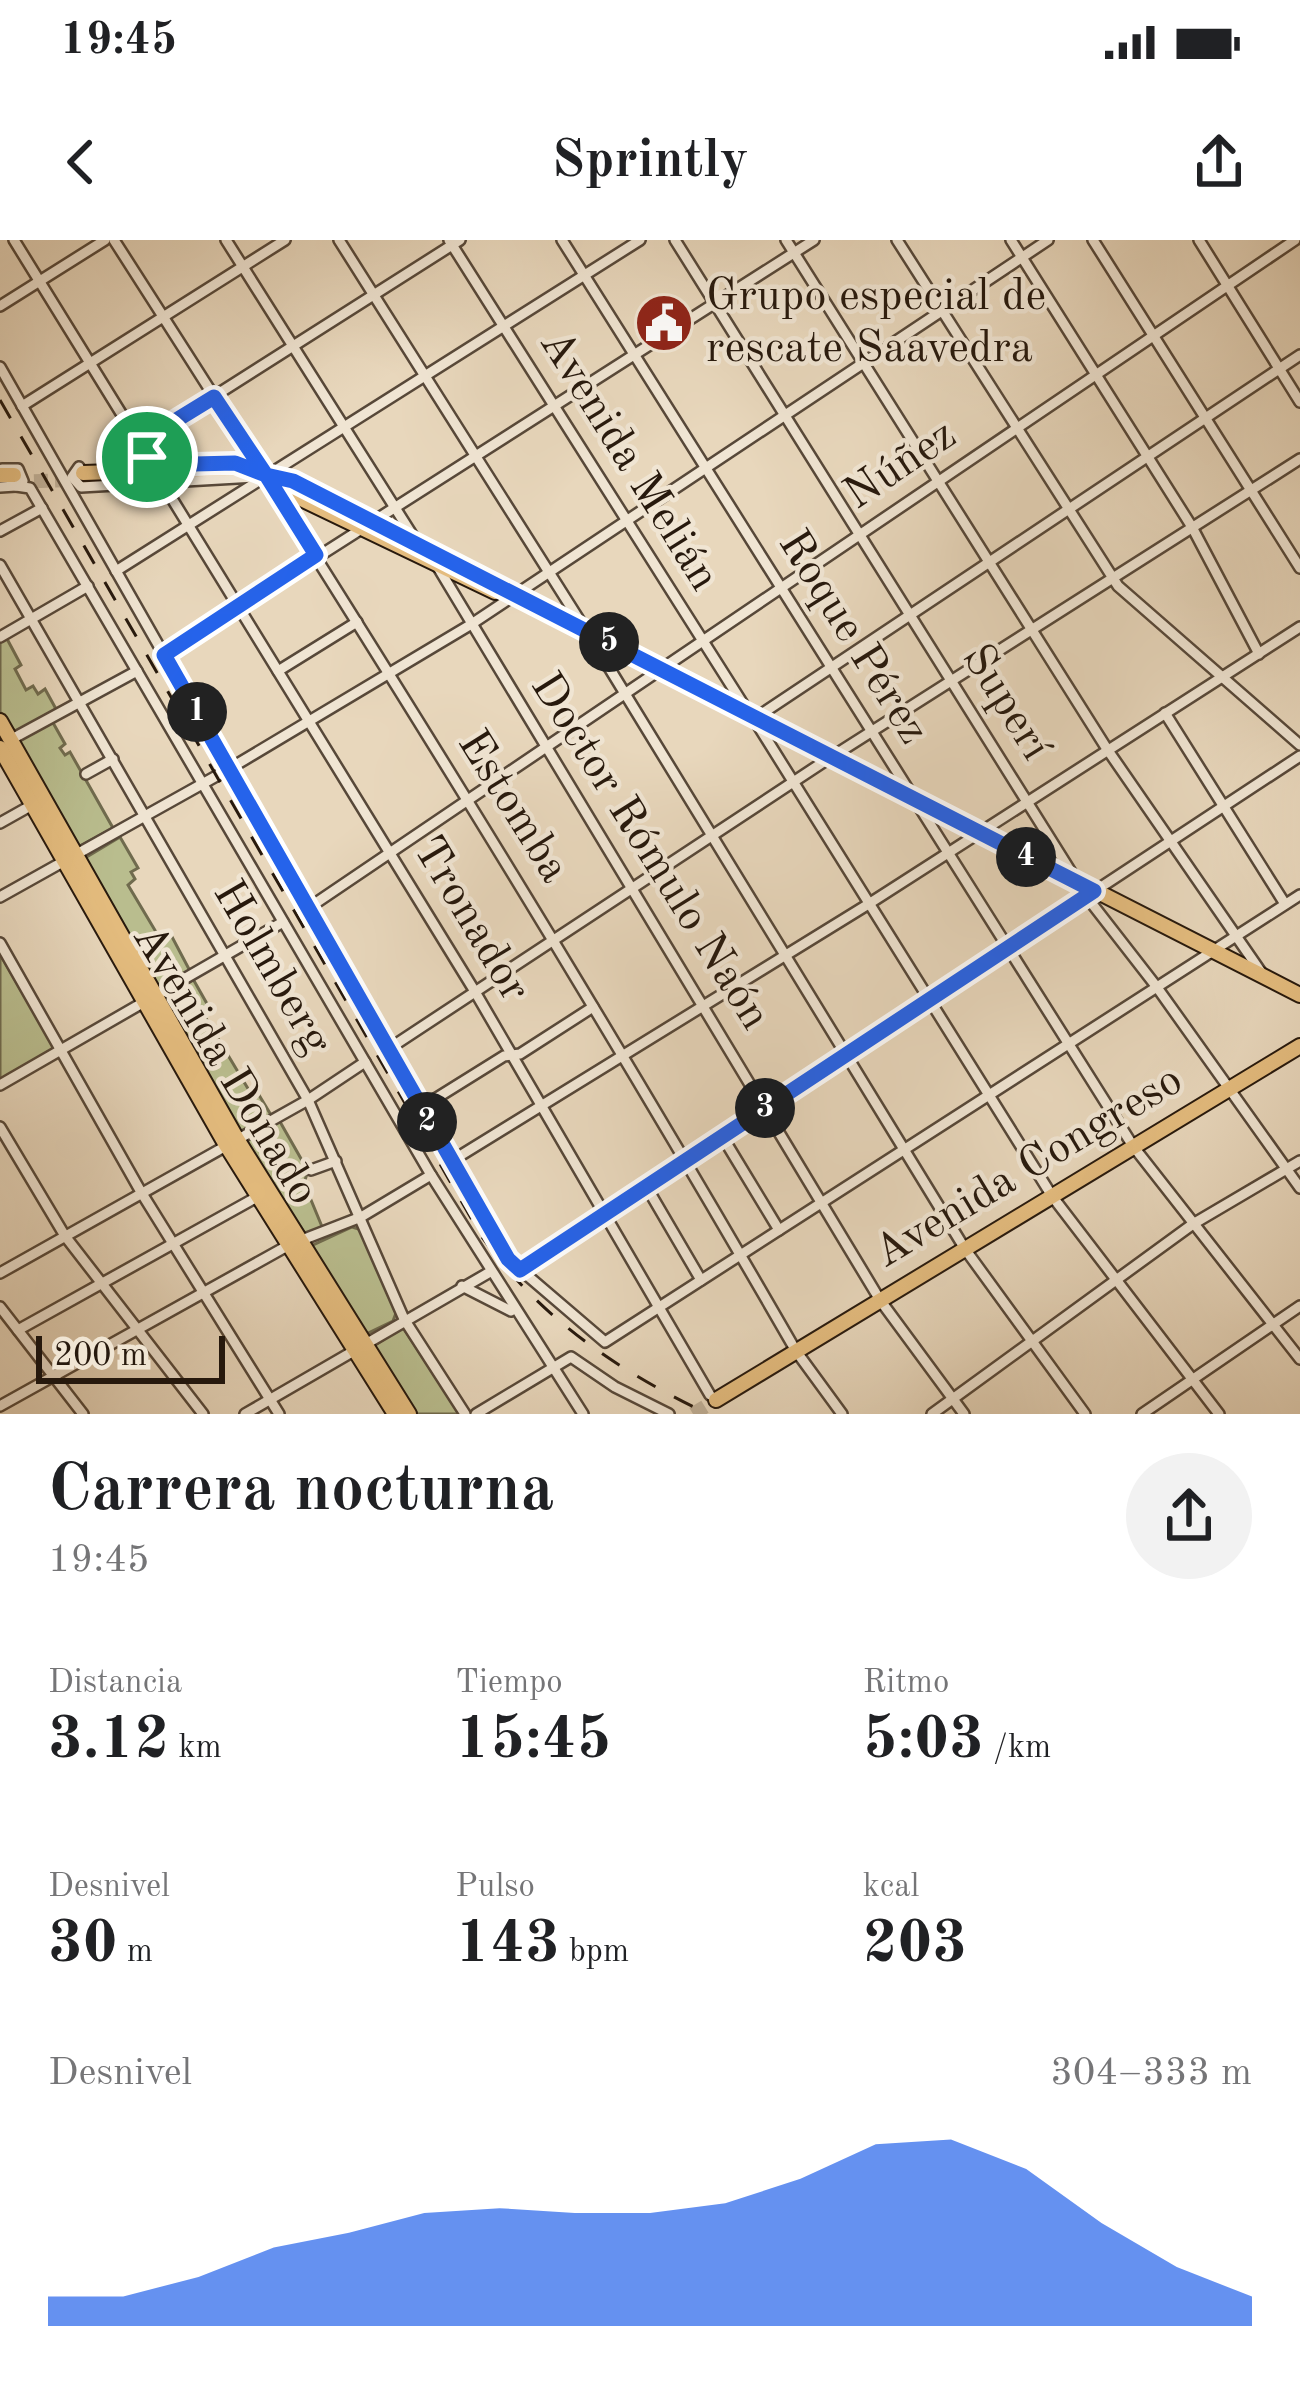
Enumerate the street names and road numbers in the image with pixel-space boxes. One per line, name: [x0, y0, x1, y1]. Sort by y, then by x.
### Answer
street label: Avenida Melián: [530, 323, 726, 599]
street label: Núñez: [837, 413, 965, 519]
street label: Roque Pérez: [769, 523, 935, 753]
street label: Superí: [952, 637, 1058, 769]
street label: Doctor Rómulo Naón: [521, 666, 777, 1038]
street label: Estomba: [448, 723, 576, 891]
street label: Tronador: [403, 830, 537, 1010]
street label: Holmberg: [203, 874, 339, 1062]
street label: Avenida Donado: [123, 917, 325, 1213]
street label: Avenida Congreso: [867, 1058, 1191, 1278]

